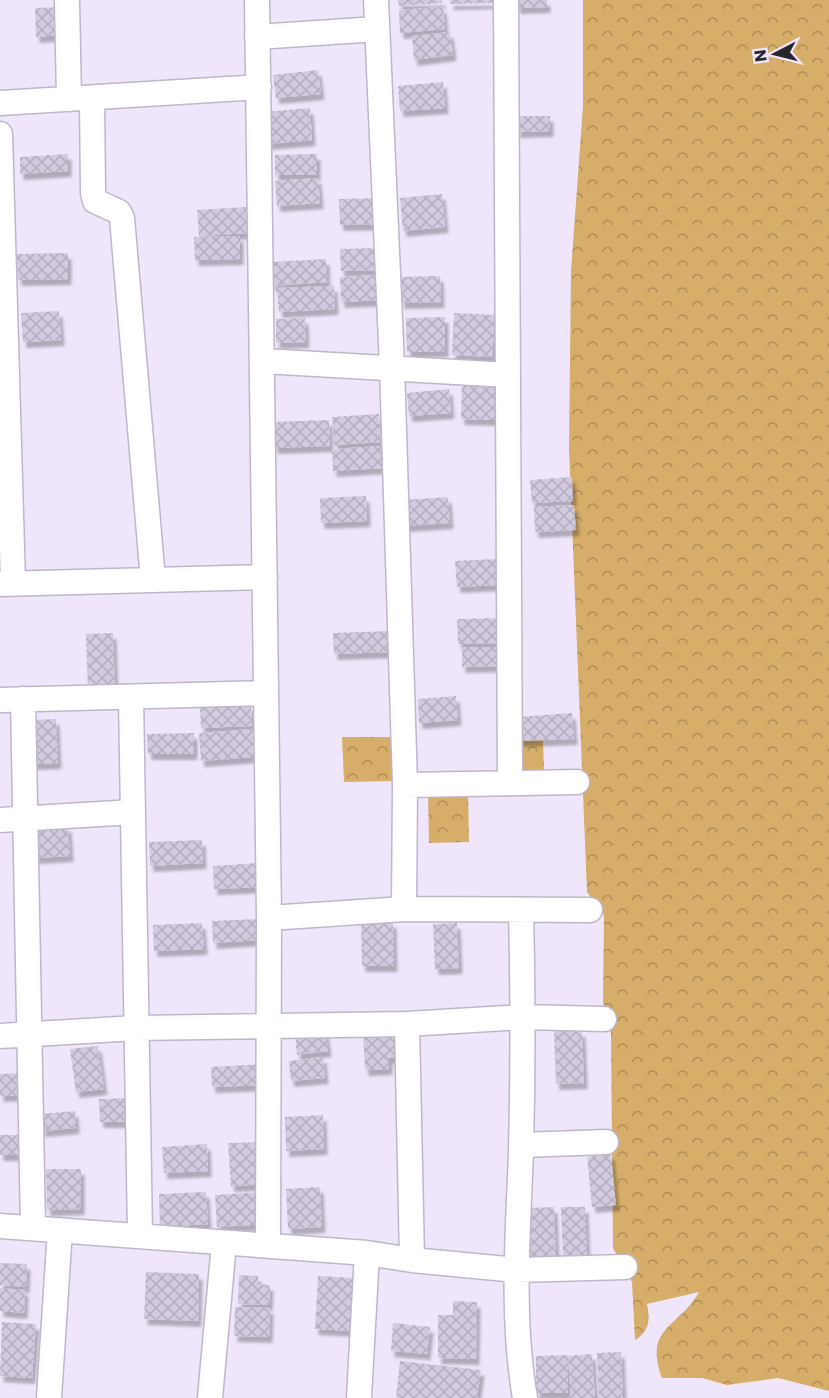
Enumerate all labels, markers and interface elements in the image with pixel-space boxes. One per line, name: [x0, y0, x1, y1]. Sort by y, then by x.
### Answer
north arrow: [745, 24, 805, 84]
text: N: [748, 48, 773, 63]

